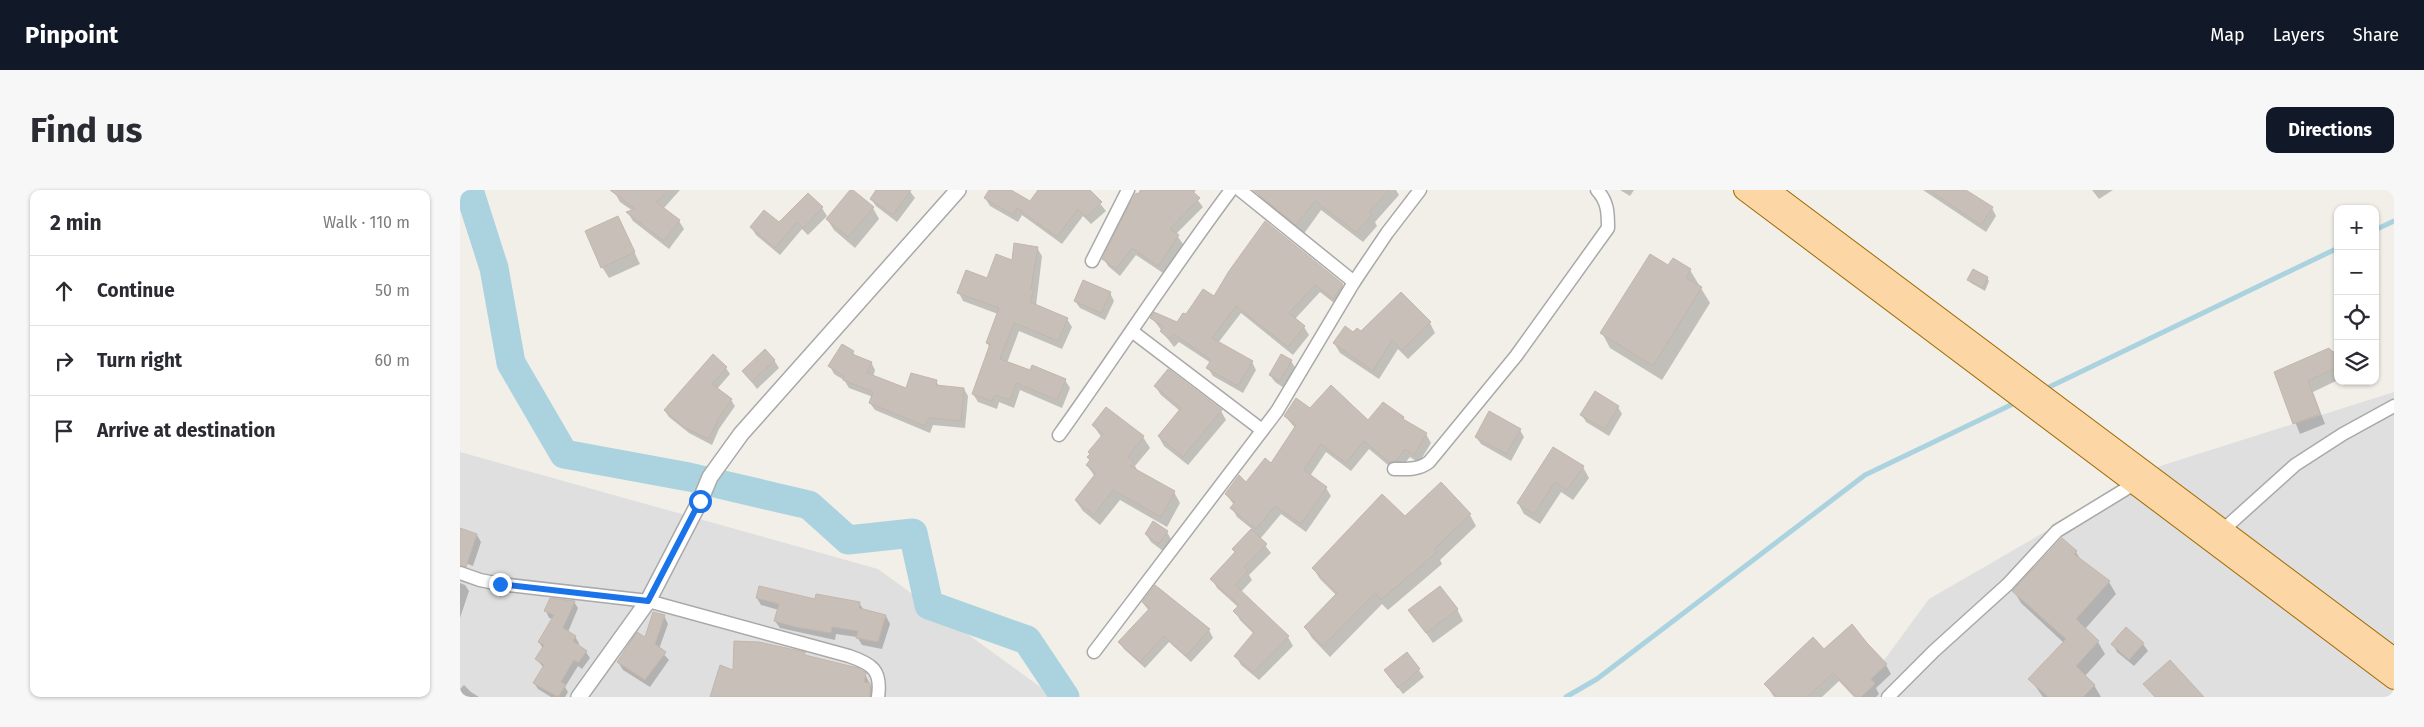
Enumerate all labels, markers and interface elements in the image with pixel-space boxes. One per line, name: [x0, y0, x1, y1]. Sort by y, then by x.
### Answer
text: Pinpoint: [25, 21, 118, 49]
text: Map: [2210, 24, 2245, 46]
text: Layers: [2273, 24, 2325, 46]
text: Share: [2353, 24, 2399, 46]
button: Directions: [2266, 107, 2394, 153]
text: Find us: [30, 109, 142, 151]
map controls: [2334, 205, 2379, 385]
button: +: [2334, 205, 2379, 250]
text: 2 min: [50, 210, 102, 236]
text: Walk · 110 m: [323, 213, 410, 232]
button: −: [2334, 250, 2379, 295]
icon: ahead: [50, 277, 78, 305]
text: Continue: [97, 279, 175, 302]
text: 50 m: [375, 281, 410, 300]
button: locate: [2334, 295, 2379, 340]
button: layers: [2334, 340, 2379, 385]
icon: right: [50, 347, 78, 375]
text: Turn right: [97, 349, 182, 372]
text: 60 m: [375, 351, 410, 370]
icon: arrive: [50, 417, 78, 445]
text: Arrive at destination: [97, 419, 276, 442]
route start: [689, 490, 712, 513]
route end: [489, 573, 512, 596]

